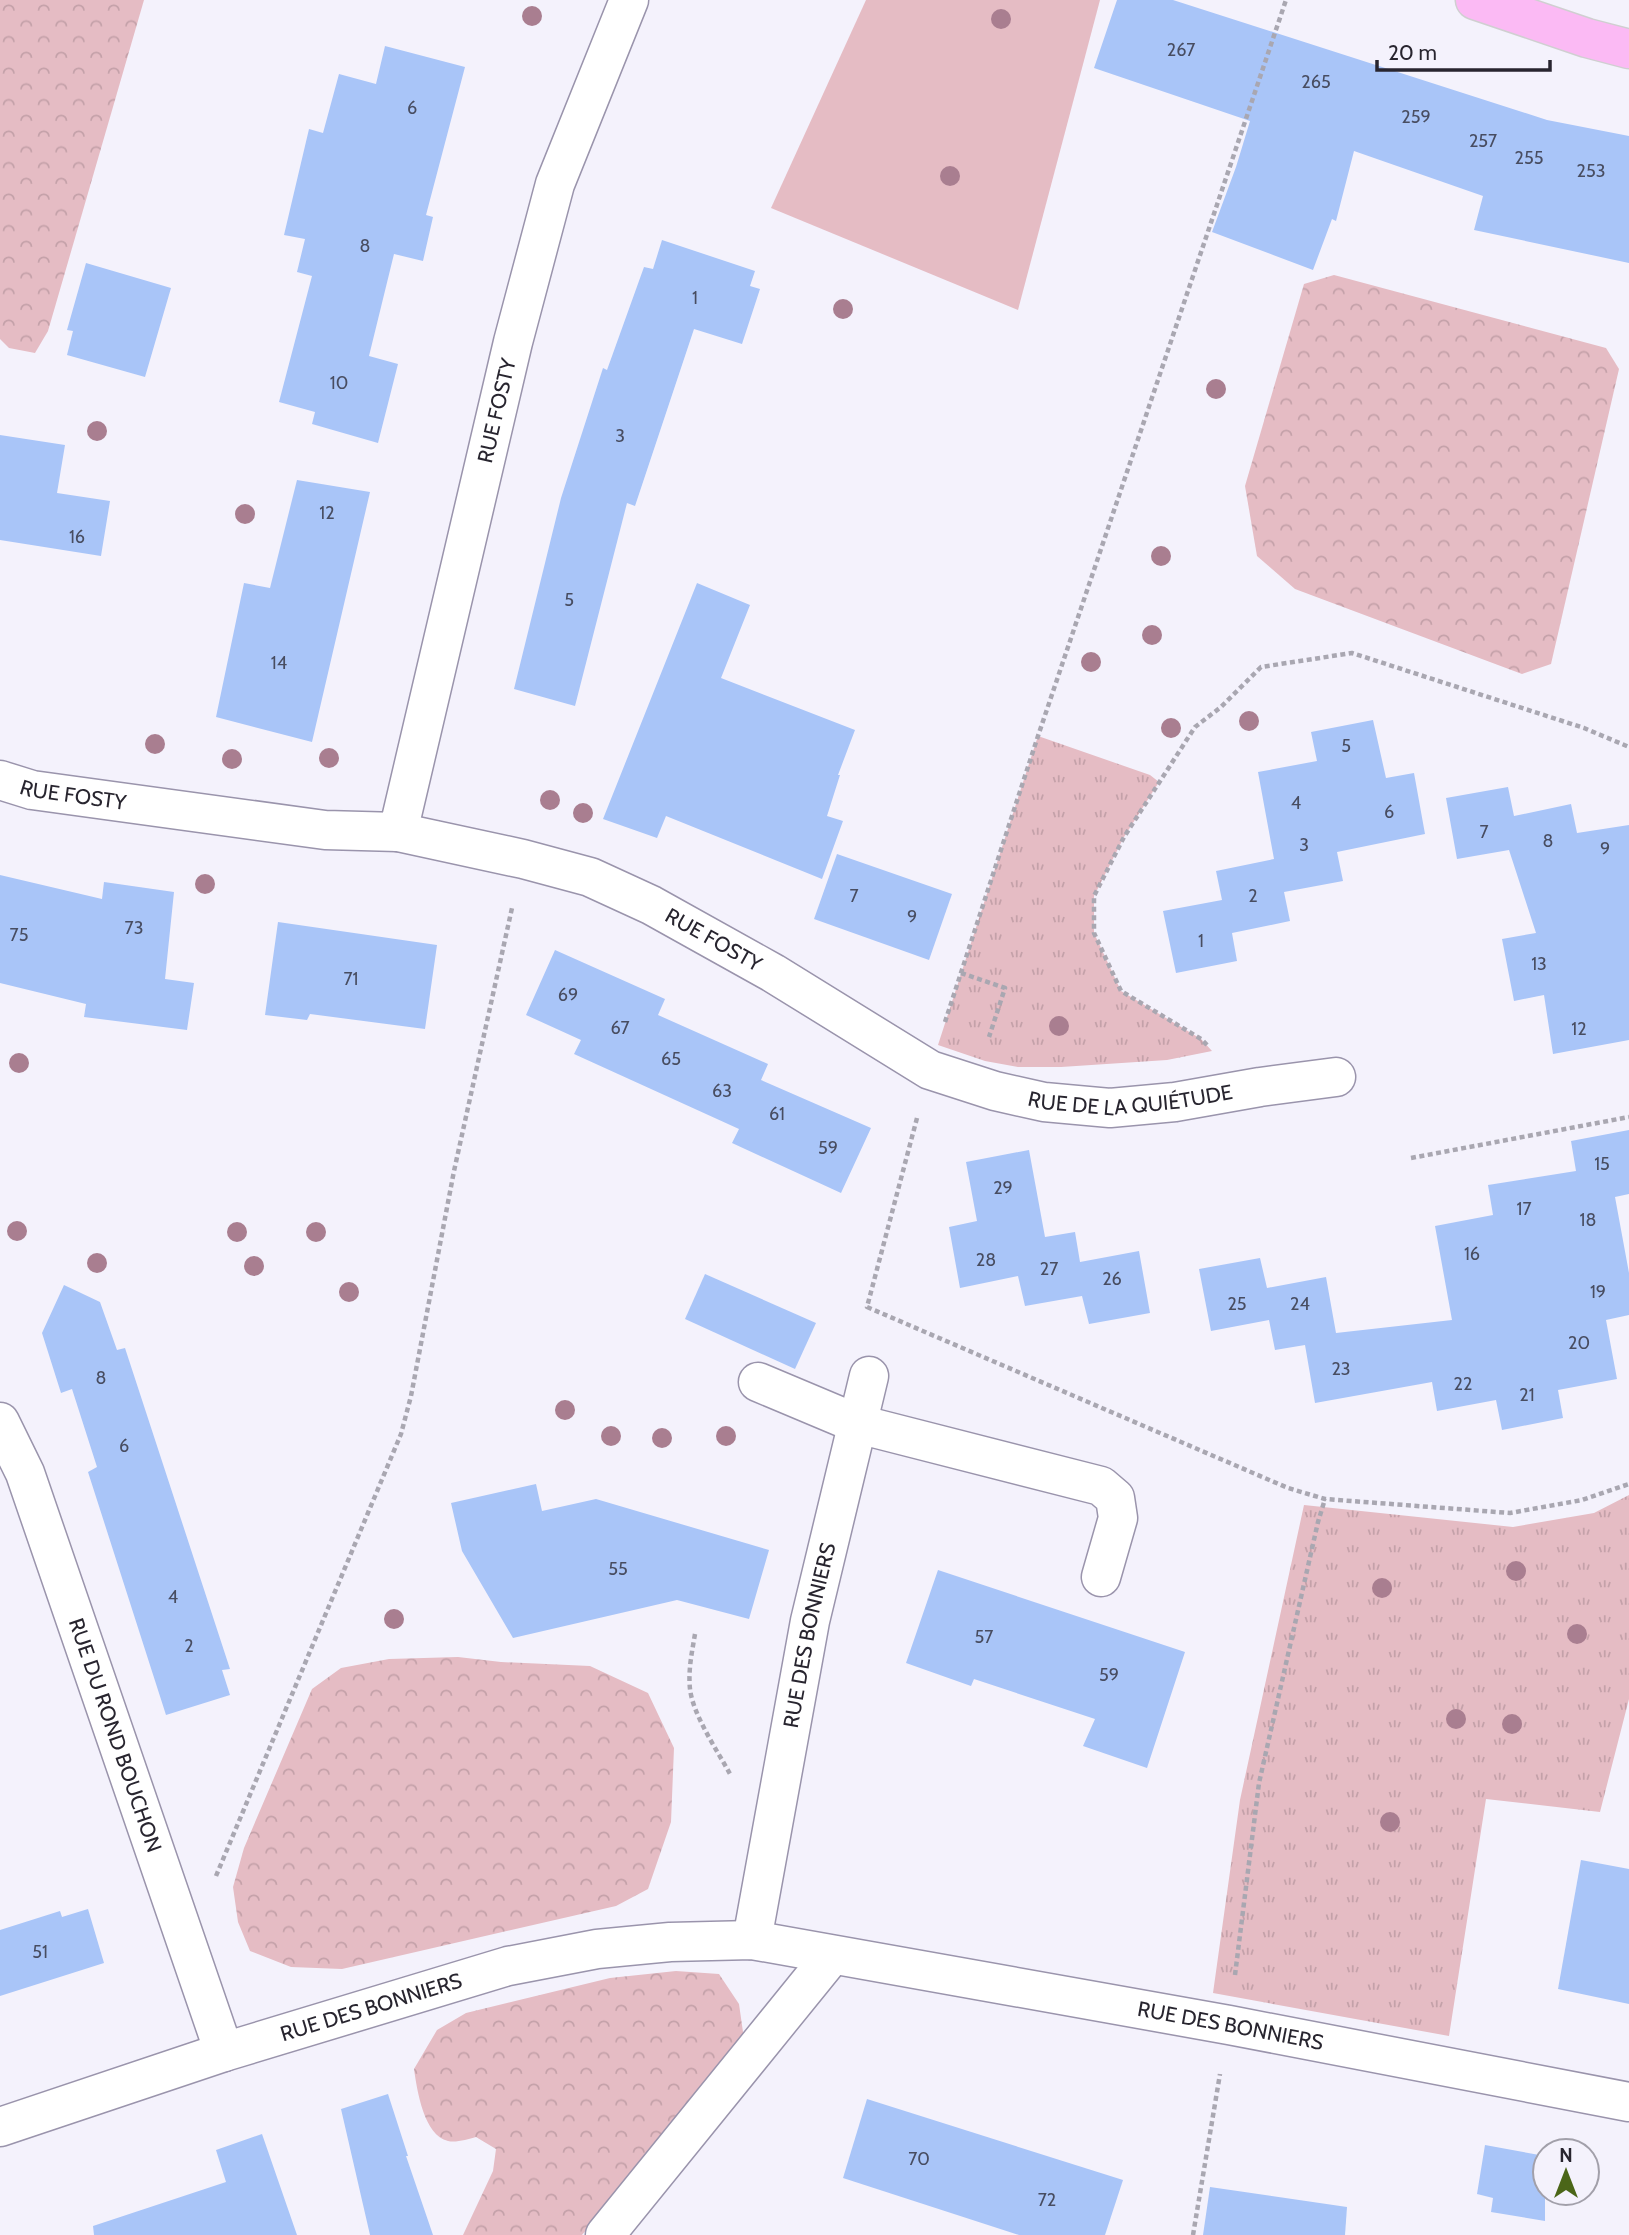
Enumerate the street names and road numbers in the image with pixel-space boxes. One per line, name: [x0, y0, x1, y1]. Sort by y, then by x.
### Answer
street label: RUE FOSTY: [472, 355, 521, 465]
street label: RUE FOSTY: [17, 774, 129, 815]
street label: RUE FOSTY: [661, 903, 767, 977]
street label: RUE DE LA QUIÉTUDE: [1026, 1079, 1234, 1120]
street label: RUE DES BONNIERS: [778, 1540, 840, 1730]
street label: RUE DU ROND BOUCHON: [64, 1615, 167, 1855]
street label: RUE DES BONNIERS: [277, 1968, 465, 2046]
street label: RUE DES BONNIERS: [1136, 1996, 1326, 2055]

